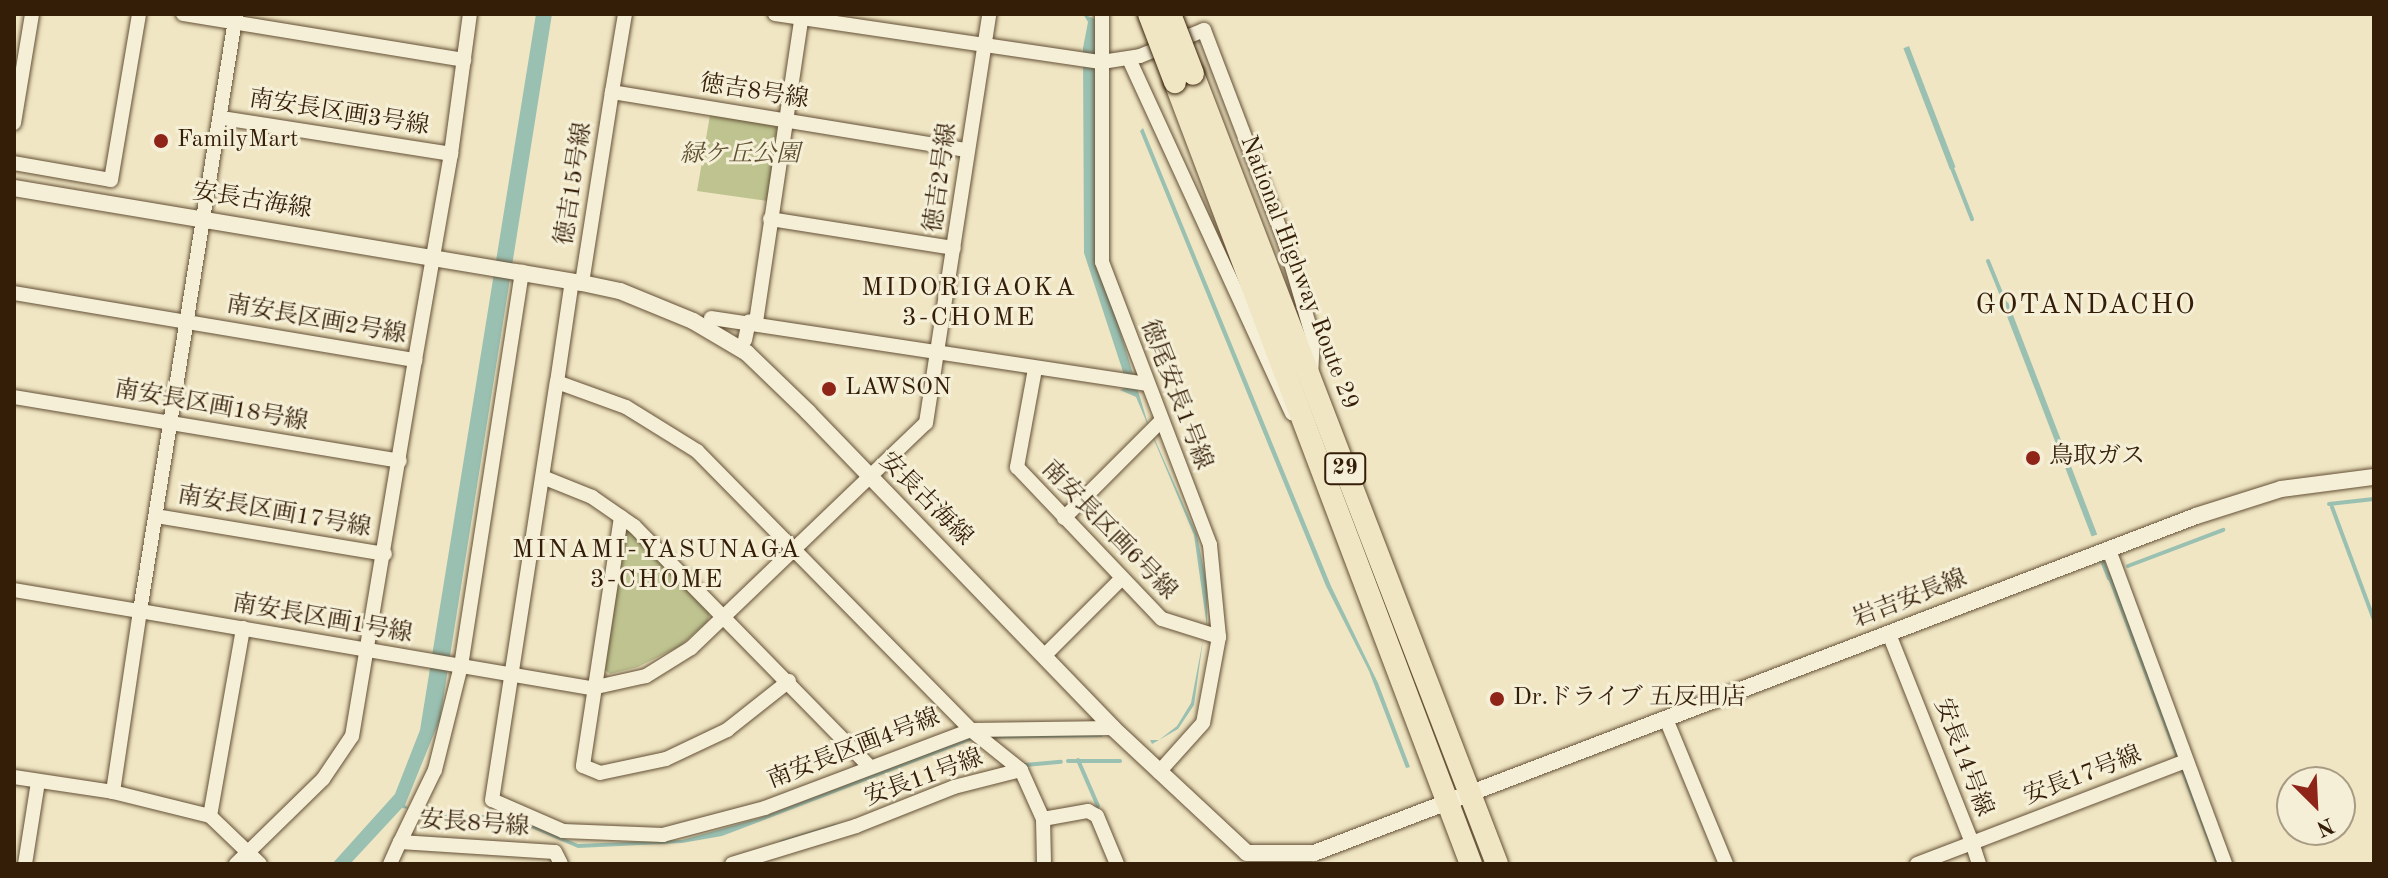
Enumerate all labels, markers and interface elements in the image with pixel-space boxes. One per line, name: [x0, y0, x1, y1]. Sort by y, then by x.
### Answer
street label: 徳吉8号線: [697, 70, 811, 116]
street label: 南安長区画3号線: [247, 86, 431, 142]
street label: 徳吉15号線: [551, 121, 599, 247]
street label: 徳吉2号線: [920, 122, 964, 234]
place label: FamilyMart: [177, 127, 298, 155]
marker: FamilyMart: [152, 132, 170, 150]
street label: National Highway Route 29: [1232, 132, 1364, 414]
park label: 緑ケ丘公園: [680, 142, 800, 170]
street label: 安長古海線: [190, 178, 314, 226]
district label: MIDORIGAOKA 3-CHOME: [861, 273, 1077, 334]
district label: GOTANDACHO: [1976, 289, 2196, 323]
street label: 南安長区画2号線: [224, 291, 408, 351]
street label: 徳尾安長1号線: [1133, 316, 1217, 474]
place label: LAWSON: [845, 375, 951, 403]
street label: 南安長区画18号線: [112, 376, 310, 438]
marker: LAWSON: [820, 380, 838, 398]
place label: 鳥取ガス: [2049, 444, 2145, 472]
street label: 安長古海線: [872, 447, 978, 553]
marker: 鳥取ガス: [2024, 449, 2042, 467]
road number: 29: [1323, 451, 1367, 487]
street label: 南安長区画6号線: [1034, 456, 1182, 606]
street label: 南安長区画17号線: [175, 482, 373, 544]
district label: MINAMI-YASUNAGA 3-CHOME: [512, 535, 802, 596]
street label: 岩吉安長線: [1849, 565, 1971, 635]
street label: 南安長区画1号線: [230, 590, 414, 650]
place label: Dr.ドライブ 五反田店: [1513, 685, 1747, 713]
marker: Dr.ドライブ 五反田店: [1488, 690, 1506, 708]
street label: 安長14号線: [1926, 695, 1998, 821]
street label: 南安長区画4号線: [764, 704, 944, 796]
street label: 安長17号線: [2020, 741, 2146, 813]
street label: 安長11号線: [861, 744, 987, 814]
north arrow: [2276, 766, 2356, 846]
street label: 安長8号線: [418, 807, 530, 843]
text: N: [2313, 813, 2337, 840]

